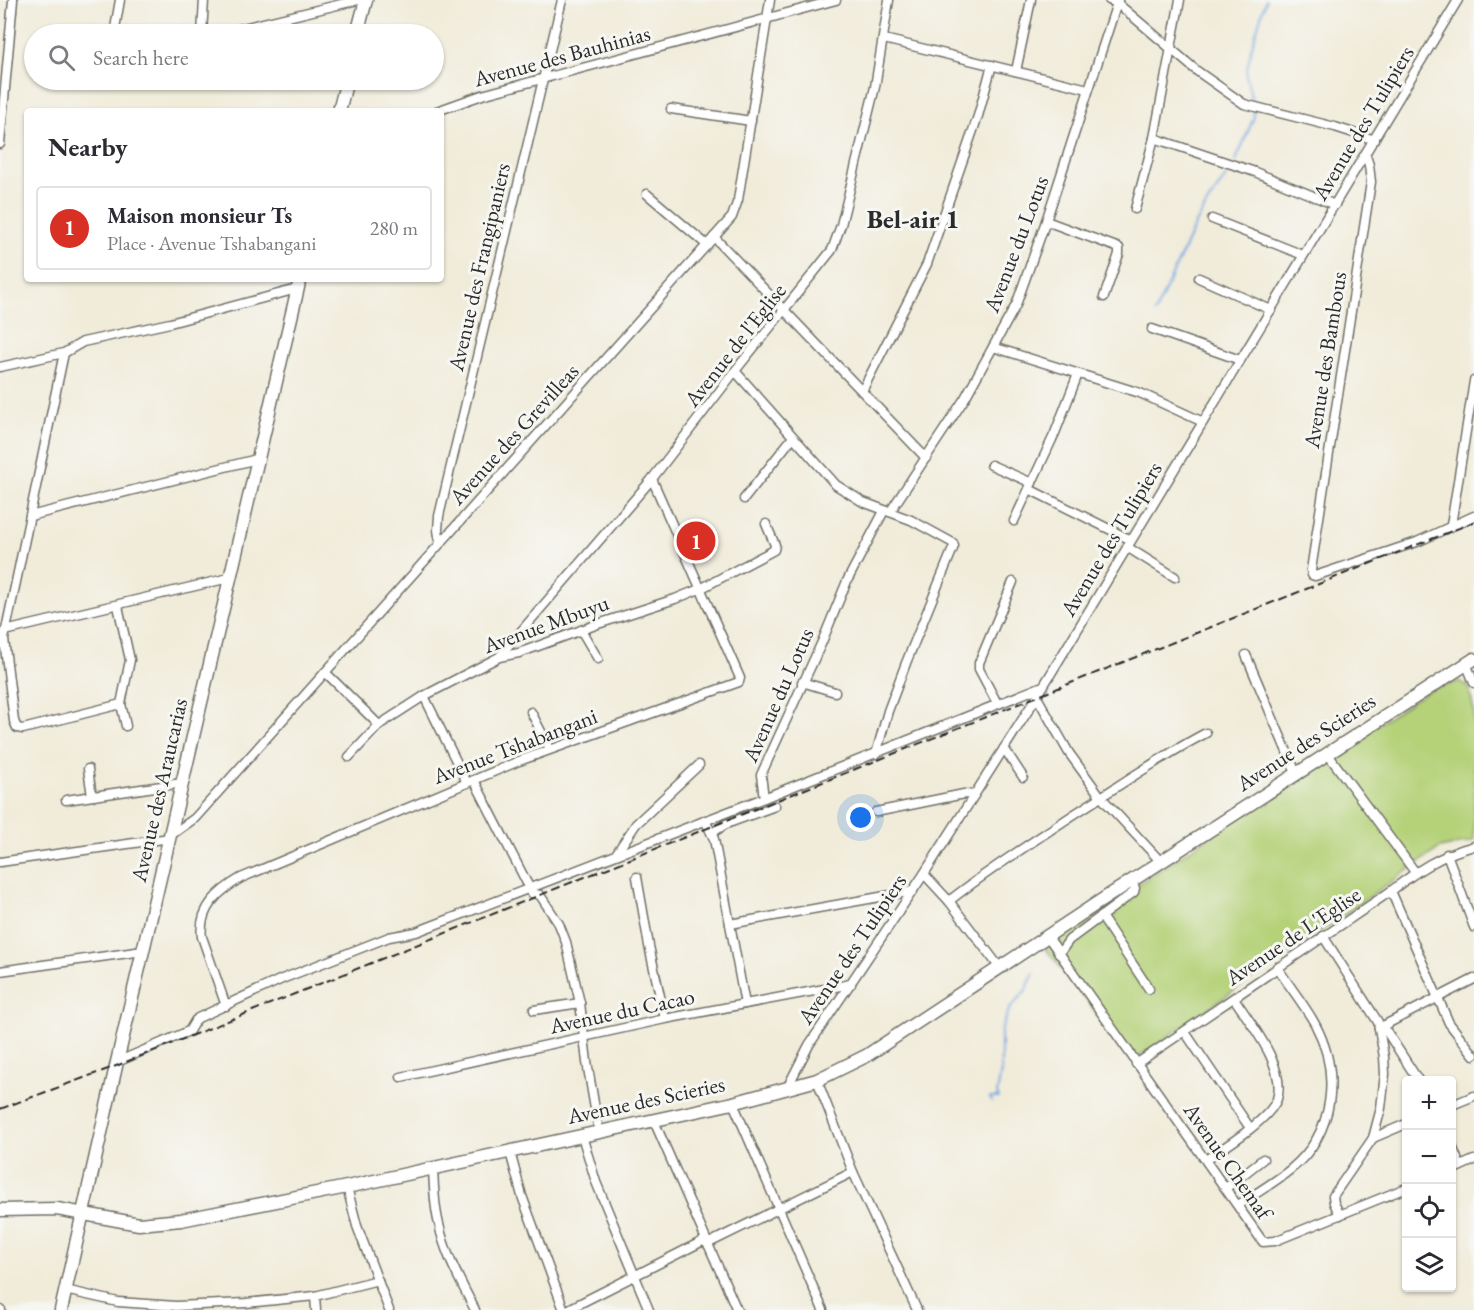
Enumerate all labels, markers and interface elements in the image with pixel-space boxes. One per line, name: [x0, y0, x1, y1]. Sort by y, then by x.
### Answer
street label: Avenue des Bauhinias: [470, 18, 653, 94]
search box: [24, 24, 444, 90]
street label: Avenue des Tulipiers: [1305, 40, 1421, 207]
icon: search: [45, 41, 78, 74]
text: Search here: [93, 43, 188, 72]
text: Nearby: [48, 130, 128, 164]
street label: Avenue des Frangipaniers: [441, 160, 517, 375]
street label: Avenue du Lotus: [976, 172, 1055, 317]
text: Maison monsieur Ts: [107, 201, 292, 230]
district label: Bel-air 1: [867, 202, 959, 236]
text: 1: [64, 215, 75, 241]
text: 280 m: [370, 215, 418, 241]
text: Place · Avenue Tshabangani: [107, 230, 316, 256]
street label: Avenue des Bambous: [1297, 270, 1353, 451]
street label: Avenue de l'Eglise: [677, 277, 793, 414]
street label: Avenue des Grevilleas: [442, 357, 585, 512]
street label: Avenue des Tulipiers: [1053, 456, 1169, 623]
pin: 1: [676, 518, 716, 564]
street label: Avenue Mbuyu: [478, 588, 613, 660]
street label: Avenue du Lotus: [735, 623, 821, 768]
street label: Avenue des Scieries: [1230, 686, 1381, 798]
street label: Avenue des Araucarias: [124, 695, 194, 886]
street label: Avenue Tshabangani: [428, 701, 601, 791]
your location: [846, 803, 875, 832]
street label: Avenue des Tulipiers: [790, 868, 913, 1031]
street label: Avenue de L'Eglise: [1219, 880, 1367, 993]
street label: Avenue du Cacao: [546, 981, 697, 1041]
street label: Avenue des Scieries: [564, 1069, 727, 1131]
map controls: [1402, 1076, 1456, 1292]
button: +: [1402, 1076, 1456, 1130]
street label: Avenue Chemaf: [1177, 1096, 1281, 1227]
button: −: [1402, 1130, 1456, 1184]
button: locate: [1402, 1184, 1456, 1238]
button: layers: [1402, 1238, 1456, 1292]

